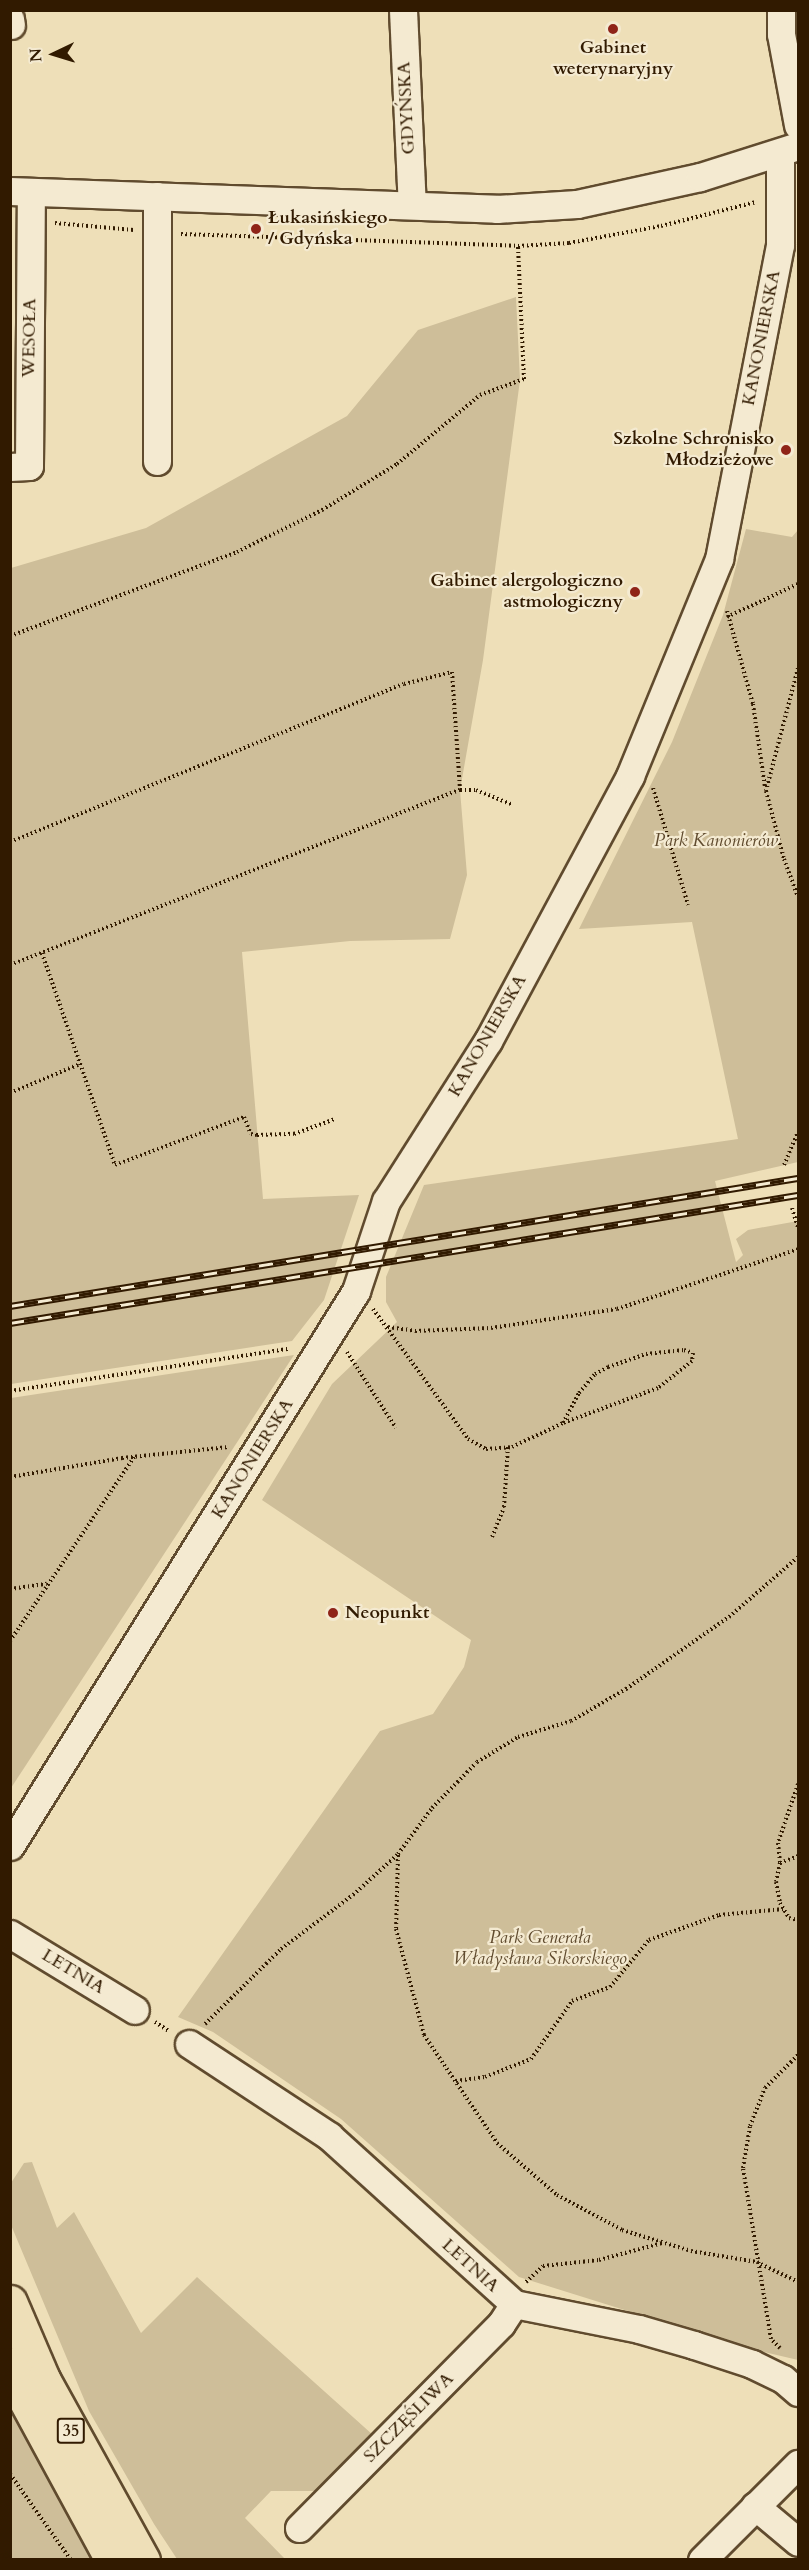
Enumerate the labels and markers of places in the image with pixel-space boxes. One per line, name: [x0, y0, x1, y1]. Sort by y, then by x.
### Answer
marker: Gabinet weterynaryjny: [606, 22, 620, 36]
place label: Gabinet weterynaryjny: [553, 38, 673, 80]
place label: Łukasińskiego / Gdyńska: [268, 208, 387, 250]
marker: Łukasińskiego / Gdyńska: [249, 222, 263, 236]
place label: Szkolne Schronisko Młodzieżowe: [613, 429, 774, 472]
marker: Szkolne Schronisko Młodzieżowe: [779, 443, 793, 457]
place label: Gabinet alergologiczno astmologiczny: [430, 571, 623, 614]
marker: Gabinet alergologiczno astmologiczny: [628, 585, 642, 599]
place label: Neopunkt: [345, 1602, 429, 1624]
marker: Neopunkt: [326, 1606, 340, 1620]

